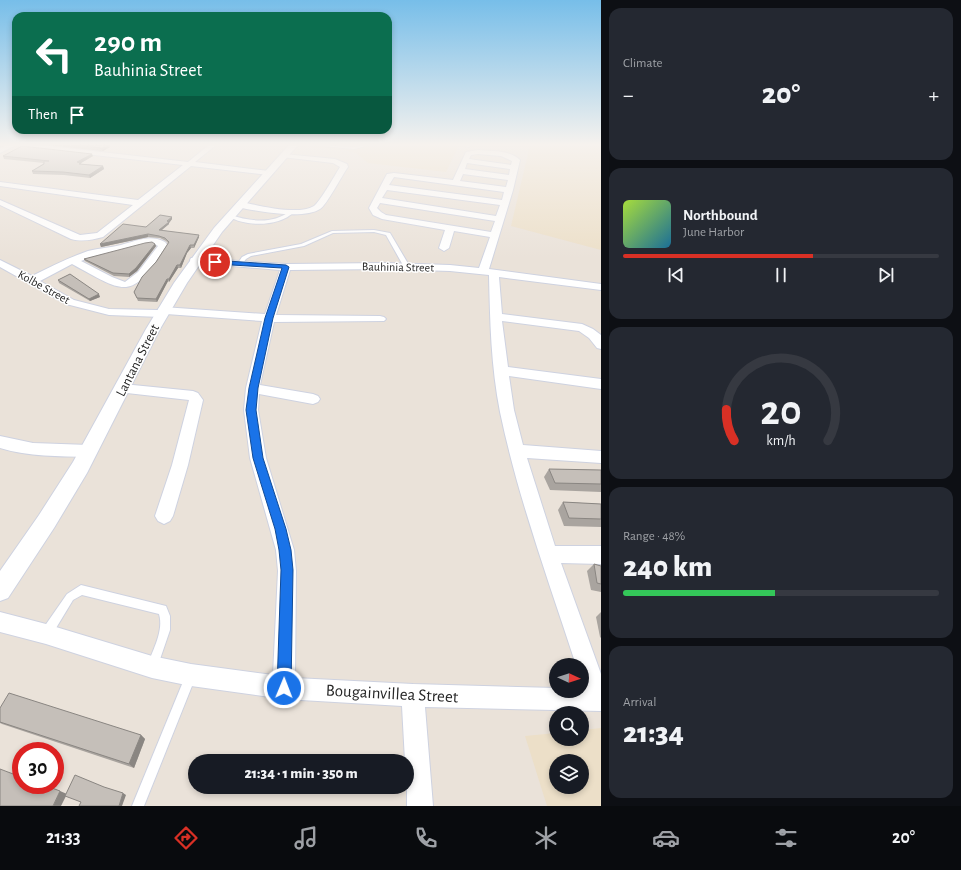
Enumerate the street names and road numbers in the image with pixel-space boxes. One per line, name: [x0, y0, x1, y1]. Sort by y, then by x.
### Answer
street label: Bauhinia Street: [362, 260, 434, 274]
street label: Kolbe Street: [16, 268, 72, 306]
street label: Lantana Street: [114, 322, 162, 399]
street label: Bougainvillea Street: [325, 682, 459, 705]

